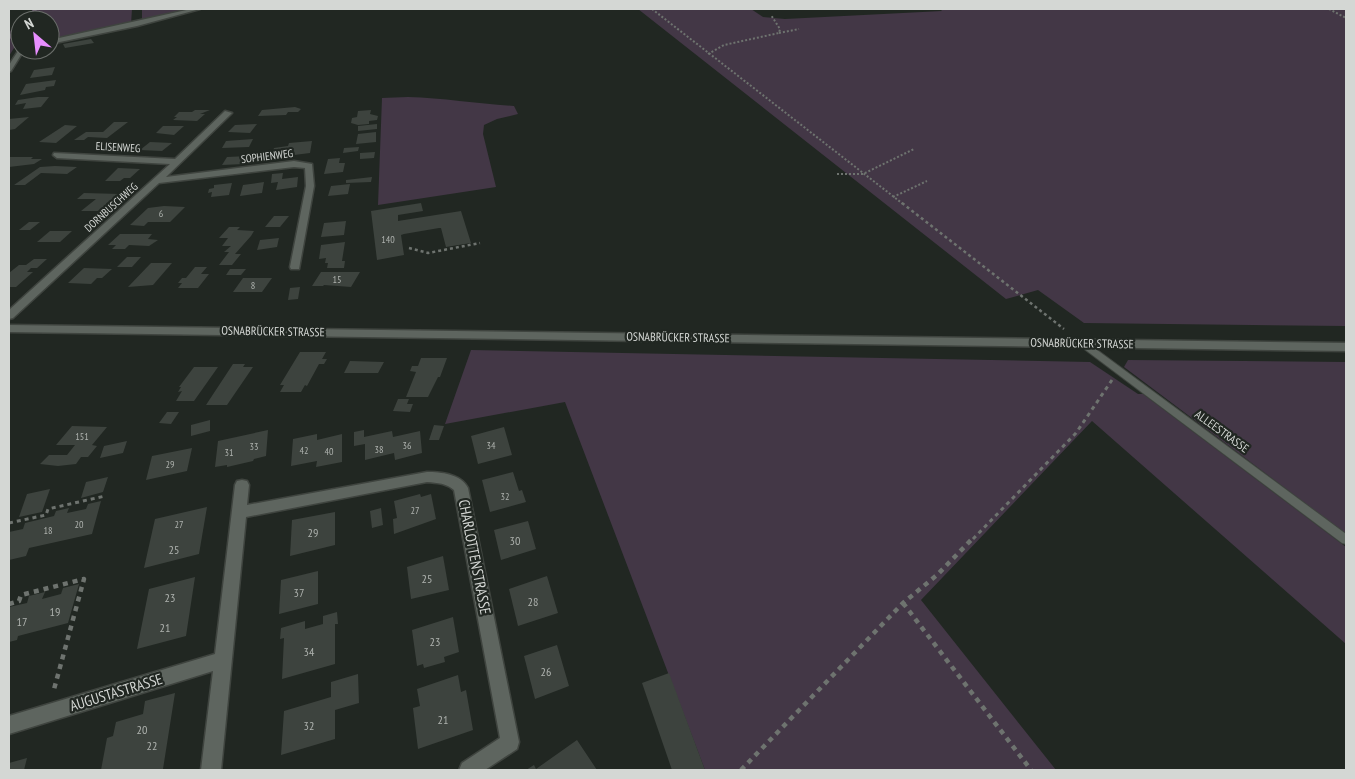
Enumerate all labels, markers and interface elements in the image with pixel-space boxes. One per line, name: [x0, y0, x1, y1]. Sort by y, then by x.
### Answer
north arrow: [10, 10, 60, 60]
text: N: [21, 14, 36, 33]
street label: ELISENWEG: [95, 139, 141, 155]
street label: SOPHIENWEG: [240, 146, 294, 166]
street label: DORNBUSCHWEG: [81, 179, 141, 235]
house number: 6: [159, 207, 164, 220]
house number: 140: [381, 233, 395, 246]
house number: 15: [333, 273, 342, 286]
house number: 8: [251, 279, 255, 292]
street label: OSNABRÜCKER STRASSE: [221, 323, 325, 339]
street label: OSNABRÜCKER STRASSE: [626, 329, 730, 345]
street label: OSNABRÜCKER STRASSE: [1030, 335, 1134, 351]
street label: ALLEESTRASSE: [1192, 406, 1252, 456]
house number: 151: [75, 430, 89, 443]
house number: 36: [403, 439, 412, 452]
house number: 34: [487, 439, 496, 452]
house number: 33: [250, 440, 259, 453]
house number: 38: [375, 443, 384, 456]
house number: 42: [300, 444, 309, 457]
house number: 40: [325, 445, 334, 458]
house number: 31: [225, 446, 234, 459]
house number: 29: [166, 458, 175, 471]
house number: 32: [501, 490, 510, 503]
street label: CHARLOTTENSTRASSE: [455, 498, 495, 616]
house number: 27: [411, 504, 420, 517]
house number: 20: [75, 518, 84, 531]
house number: 27: [175, 518, 184, 531]
house number: 18: [44, 524, 53, 537]
house number: 29: [308, 525, 318, 540]
house number: 30: [510, 533, 520, 548]
house number: 25: [169, 542, 179, 557]
house number: 25: [422, 571, 432, 586]
house number: 37: [294, 585, 304, 600]
house number: 23: [165, 590, 175, 605]
house number: 28: [528, 594, 538, 609]
house number: 19: [50, 604, 60, 619]
house number: 17: [17, 614, 27, 629]
house number: 21: [160, 620, 170, 635]
house number: 23: [430, 634, 440, 649]
house number: 34: [304, 644, 315, 659]
house number: 26: [541, 664, 551, 679]
street label: AUGUSTASTRASSE: [67, 669, 165, 715]
house number: 21: [438, 712, 448, 727]
house number: 32: [304, 718, 314, 733]
house number: 20: [137, 722, 147, 737]
house number: 22: [147, 738, 157, 753]

